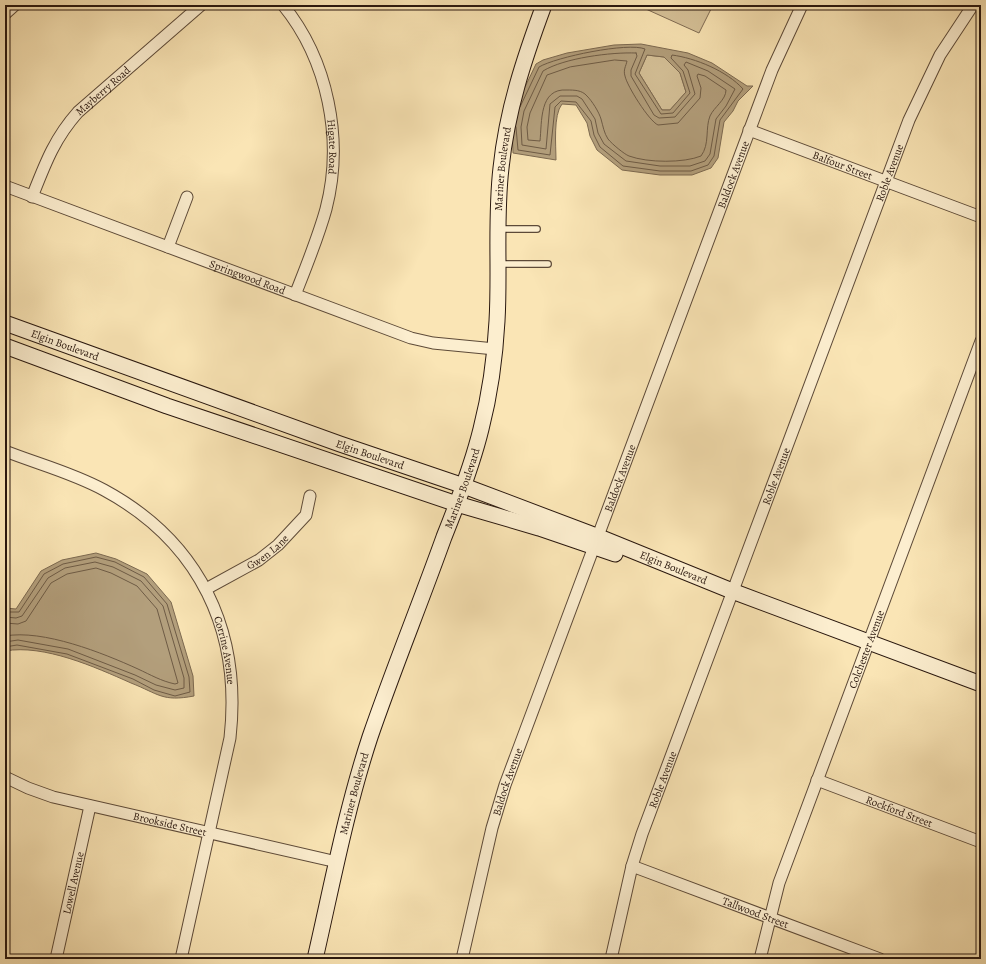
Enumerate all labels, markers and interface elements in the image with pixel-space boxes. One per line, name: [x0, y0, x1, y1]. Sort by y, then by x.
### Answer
street label: Mayberry Road: [72, 63, 134, 119]
street label: Higate Road: [323, 118, 340, 175]
street label: Mariner Boulevard: [491, 126, 515, 211]
street label: Baldock Avenue: [714, 139, 753, 211]
street label: Roble Avenue: [872, 142, 907, 204]
street label: Balfour Street: [810, 148, 875, 184]
street label: Springwood Road: [207, 256, 288, 298]
street label: Elgin Boulevard: [29, 326, 101, 364]
street label: Elgin Boulevard: [334, 436, 406, 473]
street label: Baldock Avenue: [601, 442, 640, 514]
street label: Roble Avenue: [759, 445, 794, 507]
street label: Mariner Boulevard: [441, 446, 484, 531]
street label: Gwen Lane: [244, 531, 292, 573]
street label: Elgin Boulevard: [638, 547, 709, 588]
street label: Colchester Avenue: [845, 608, 888, 691]
street label: Corrine Avenue: [210, 614, 238, 685]
street label: Baldock Avenue: [489, 746, 526, 818]
street label: Roble Avenue: [645, 749, 680, 811]
street label: Mariner Boulevard: [336, 751, 373, 836]
street label: Rockford Street: [864, 792, 935, 831]
street label: Brookside Street: [132, 809, 208, 840]
street label: Lowell Avenue: [59, 850, 88, 916]
street label: Tallwood Street: [720, 894, 791, 932]

